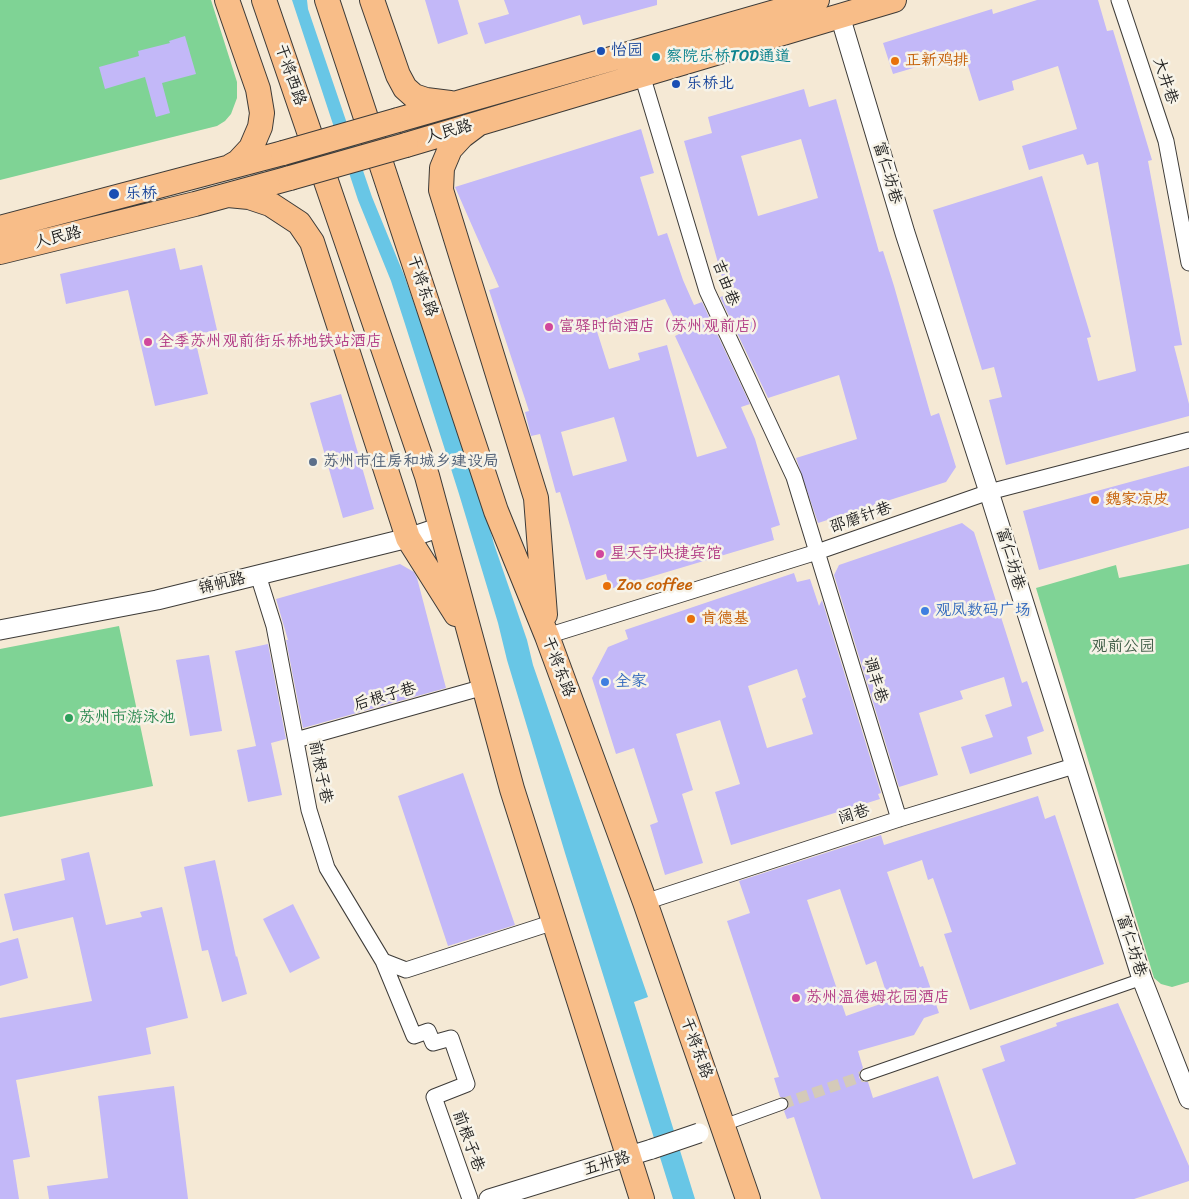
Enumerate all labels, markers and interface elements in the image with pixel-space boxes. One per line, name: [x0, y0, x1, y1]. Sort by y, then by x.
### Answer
place label: 怡园: [611, 41, 643, 61]
street label: 干将西路: [271, 42, 309, 108]
marker: 怡园: [595, 45, 607, 57]
place label: 察院乐桥TOD通道: [666, 47, 791, 67]
marker: 察院乐桥TOD通道: [650, 51, 662, 63]
place label: 正新鸡排: [905, 51, 969, 71]
marker: 正新鸡排: [889, 55, 901, 67]
street label: 大井巷: [1148, 55, 1182, 107]
place label: 乐桥北: [686, 74, 734, 94]
marker: 乐桥北: [670, 78, 682, 90]
street label: 人民路: [423, 116, 475, 148]
street label: 富仁坊巷: [868, 140, 906, 206]
place label: 乐桥: [125, 184, 157, 204]
marker: 乐桥: [107, 187, 121, 201]
street label: 人民路: [32, 223, 84, 253]
street label: 干将东路: [403, 253, 441, 319]
street label: 吉由巷: [707, 257, 743, 309]
place label: 富驿时尚酒店（苏州观前店）: [559, 317, 767, 337]
marker: 富驿时尚酒店（苏州观前店）: [543, 321, 555, 333]
place label: 全季苏州观前街乐桥地铁站酒店: [158, 332, 382, 352]
marker: 全季苏州观前街乐桥地铁站酒店: [142, 336, 154, 348]
place label: 苏州市住房和城乡建设局: [323, 452, 499, 472]
marker: 苏州市住房和城乡建设局: [307, 456, 319, 468]
place label: 魏家凉皮: [1105, 490, 1169, 510]
marker: 魏家凉皮: [1089, 494, 1101, 506]
street label: 邵磨针巷: [828, 499, 894, 537]
street label: 富仁坊巷: [991, 526, 1029, 592]
place label: 星天宇快捷宾馆: [610, 544, 722, 564]
marker: 星天宇快捷宾馆: [594, 548, 606, 560]
street label: 锦帆路: [196, 569, 248, 599]
place label: Zoo coffee: [617, 576, 692, 596]
marker: Zoo coffee: [601, 580, 613, 592]
place label: 观凤数码广场: [935, 601, 1031, 621]
marker: 观凤数码广场: [919, 605, 931, 617]
place label: 肯德基: [701, 609, 749, 629]
marker: 肯德基: [685, 613, 697, 625]
street label: 干将东路: [538, 634, 578, 700]
park label: 观前公园: [1091, 637, 1155, 657]
street label: 调丰巷: [859, 654, 891, 706]
place label: 全家: [615, 672, 647, 692]
marker: 全家: [599, 676, 611, 688]
street label: 后根子巷: [352, 679, 418, 715]
place label: 苏州市游泳池: [79, 708, 175, 728]
marker: 苏州市游泳池: [63, 712, 75, 724]
street label: 前根子巷: [304, 739, 336, 805]
street label: 阔巷: [836, 801, 872, 829]
street label: 富仁坊巷: [1112, 913, 1150, 979]
place label: 苏州温德姆花园酒店: [806, 988, 950, 1008]
marker: 苏州温德姆花园酒店: [790, 992, 802, 1004]
street label: 干将东路: [676, 1015, 716, 1081]
street label: 前根子巷: [448, 1108, 488, 1174]
street label: 五卅路: [581, 1148, 633, 1180]

